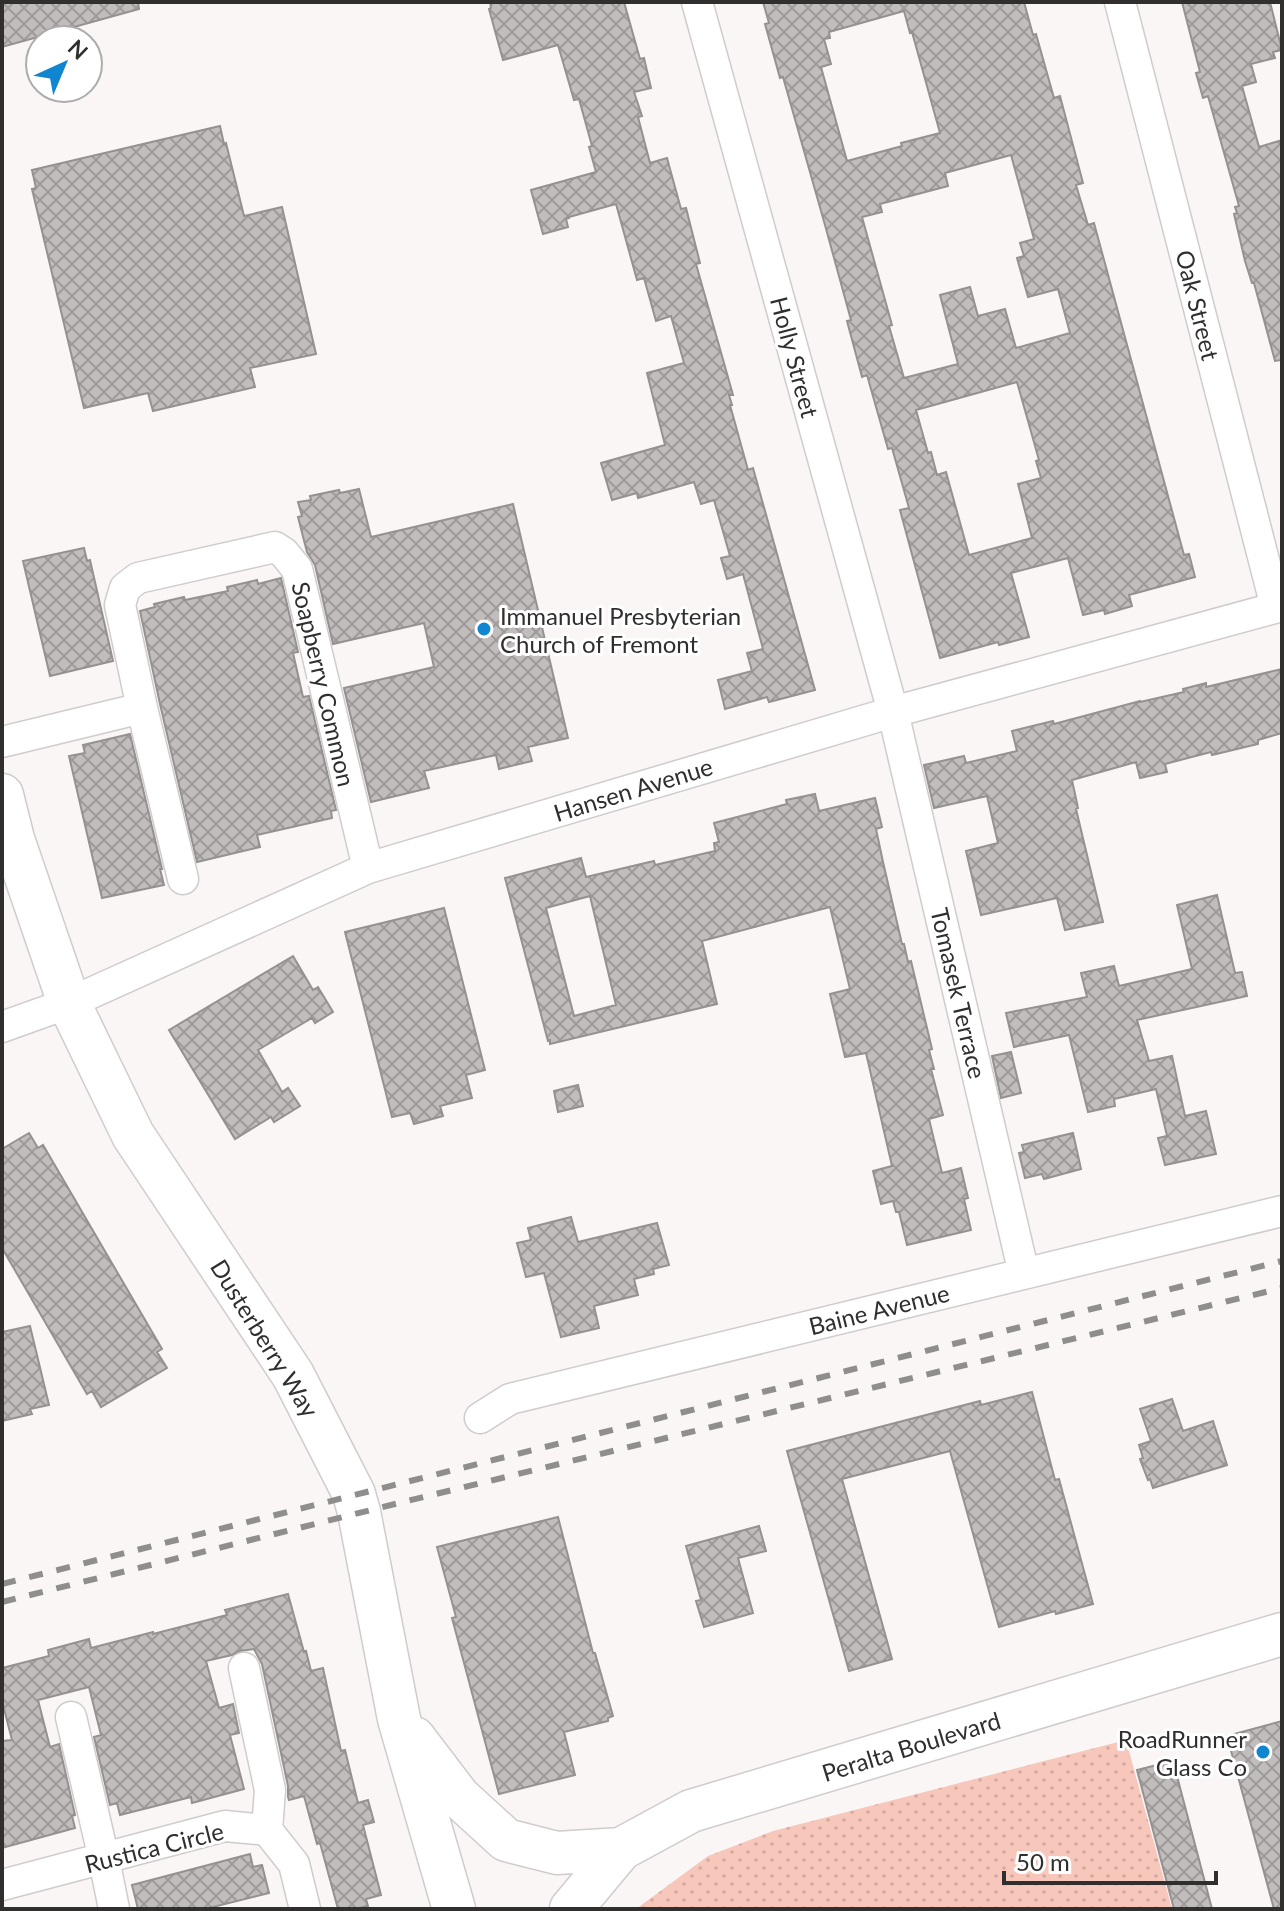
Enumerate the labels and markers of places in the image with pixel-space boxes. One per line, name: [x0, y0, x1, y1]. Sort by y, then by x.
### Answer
place label: Immanuel Presbyterian Church of Fremont: [500, 601, 741, 658]
marker: Immanuel Presbyterian Church of Fremont: [475, 620, 493, 638]
place label: RoadRunner Glass Co: [1118, 1724, 1247, 1781]
marker: RoadRunner Glass Co: [1254, 1743, 1272, 1761]

